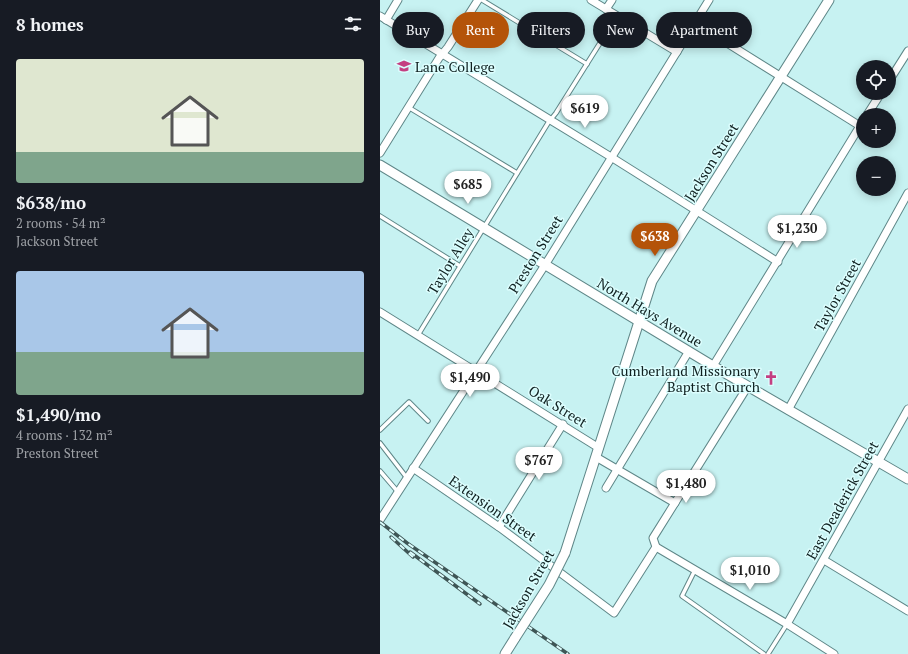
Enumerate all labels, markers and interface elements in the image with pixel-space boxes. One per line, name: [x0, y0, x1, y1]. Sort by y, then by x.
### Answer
chip: Buy: [392, 12, 444, 48]
chip: Rent: [452, 12, 509, 48]
chip: Filters: [517, 12, 585, 48]
chip: New: [593, 12, 648, 48]
chip: Apartment: [656, 12, 752, 48]
text: 8 homes: [16, 13, 84, 36]
icon: filters: [342, 13, 364, 35]
place label: Lane College: [415, 57, 495, 76]
school or university icon: Lane College: [396, 58, 412, 74]
map controls: [856, 60, 896, 196]
button: locate: [856, 60, 896, 100]
icon: home: [154, 85, 226, 157]
pin: $619: [561, 95, 609, 129]
text: $619: [570, 99, 600, 117]
button: +: [856, 108, 896, 148]
street label: Jackson Street: [680, 119, 743, 205]
button: −: [856, 156, 896, 196]
pin: $685: [444, 171, 492, 205]
text: $685: [453, 175, 483, 193]
text: $638/mo: [16, 191, 86, 214]
street label: Preston Street: [503, 211, 567, 297]
text: 2 rooms · 54 m²: [16, 214, 106, 232]
pin: $1,230: [764, 215, 830, 249]
text: $1,230: [777, 219, 817, 237]
street label: Taylor Alley: [423, 223, 478, 298]
pin: $638: [631, 223, 679, 257]
text: $638: [640, 227, 670, 245]
text: Jackson Street: [16, 232, 98, 250]
street label: Taylor Street: [809, 255, 865, 335]
street label: North Hays Avenue: [594, 273, 706, 351]
icon: home: [154, 297, 226, 369]
place label: Cumberland Missionary Baptist Church: [612, 361, 761, 396]
pin: $1,490: [437, 364, 503, 398]
text: $1,490: [450, 368, 490, 386]
church icon: Cumberland Missionary Baptist Church: [763, 370, 779, 386]
street label: Oak Street: [525, 381, 591, 432]
text: $1,490/mo: [16, 403, 101, 426]
text: 4 rooms · 132 m²: [16, 426, 113, 444]
street label: East Deaderick Street: [801, 437, 883, 563]
text: Preston Street: [16, 444, 98, 462]
pin: $767: [515, 447, 563, 481]
text: $767: [524, 451, 554, 469]
pin: $1,480: [653, 470, 719, 504]
street label: Extension Street: [445, 471, 541, 546]
text: $1,480: [666, 474, 706, 492]
street label: Jackson Street: [498, 545, 559, 632]
pin: $1,010: [717, 557, 783, 591]
text: $1,010: [730, 561, 770, 579]

